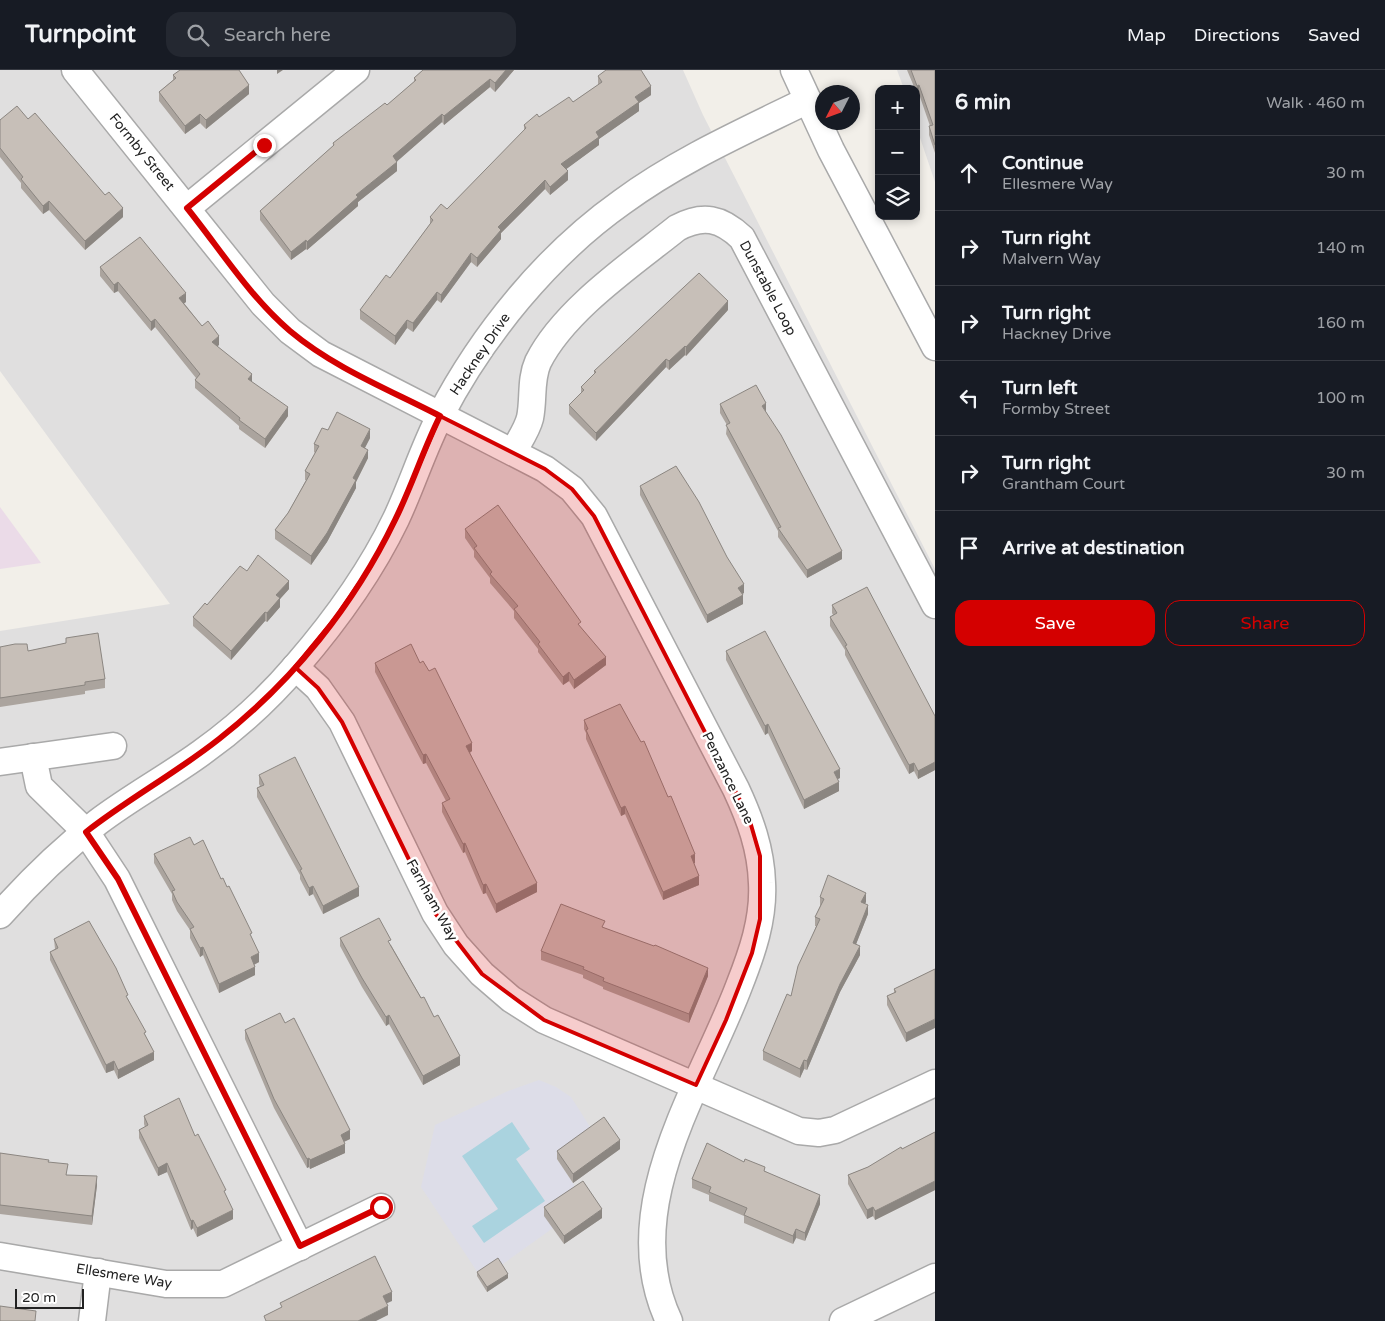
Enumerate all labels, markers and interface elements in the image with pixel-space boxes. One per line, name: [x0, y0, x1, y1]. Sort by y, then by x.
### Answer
search box: [166, 12, 516, 57]
text: Turnpoint: [25, 20, 136, 49]
icon: search: [184, 21, 212, 49]
text: Search here: [224, 24, 331, 46]
text: Map: [1127, 24, 1166, 46]
text: Directions: [1194, 24, 1280, 46]
text: Saved: [1308, 24, 1360, 46]
north arrow: [815, 85, 860, 130]
map controls: [875, 85, 920, 220]
button: +: [875, 85, 920, 130]
text: 6 min: [955, 90, 1011, 115]
text: Walk · 460 m: [1266, 93, 1365, 113]
street label: Formby Street: [106, 110, 179, 195]
button: −: [875, 130, 920, 175]
route end: [253, 134, 276, 157]
text: Continue: [1002, 152, 1084, 174]
icon: ahead: [955, 159, 983, 187]
text: 30 m: [1326, 163, 1365, 183]
text: Ellesmere Way: [1002, 174, 1113, 194]
button: layers: [875, 175, 920, 220]
text: Turn right: [1002, 227, 1090, 249]
icon: right: [955, 234, 983, 262]
street label: Dunstable Loop: [736, 238, 800, 339]
text: 140 m: [1316, 238, 1365, 258]
text: Malvern Way: [1002, 249, 1101, 269]
text: Turn right: [1002, 302, 1090, 324]
icon: right: [955, 309, 983, 337]
street label: Hackney Drive: [446, 310, 514, 398]
text: 160 m: [1316, 313, 1365, 333]
text: Hackney Drive: [1002, 324, 1111, 344]
text: Turn left: [1002, 377, 1078, 399]
icon: left: [955, 384, 983, 412]
text: 100 m: [1316, 388, 1365, 408]
text: Formby Street: [1002, 399, 1110, 419]
text: Turn right: [1002, 452, 1090, 474]
icon: right: [955, 459, 983, 487]
text: 30 m: [1326, 463, 1365, 483]
text: Grantham Court: [1002, 474, 1125, 494]
icon: arrive: [955, 534, 983, 562]
text: Arrive at destination: [1002, 537, 1185, 559]
button: Save: [955, 600, 1155, 646]
button: Share: [1165, 600, 1365, 646]
street label: Penzance Lane: [698, 729, 758, 827]
street label: Farnham Way: [403, 856, 462, 944]
route start: [370, 1196, 393, 1219]
street label: Ellesmere Way: [75, 1260, 174, 1292]
scale bar: [15, 1286, 84, 1309]
text: 20 m: [22, 1289, 56, 1306]

